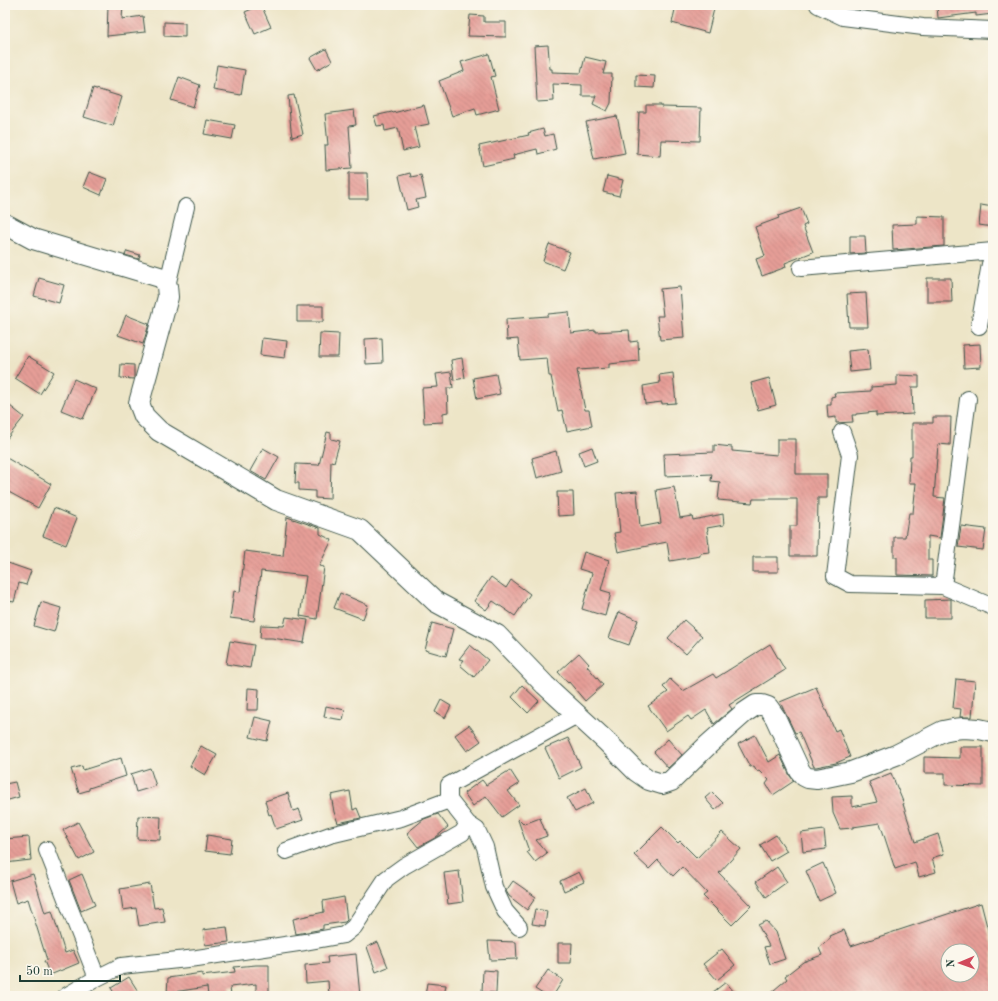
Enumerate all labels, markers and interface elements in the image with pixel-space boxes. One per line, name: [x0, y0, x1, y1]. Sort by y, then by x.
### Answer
north arrow: [940, 943, 980, 983]
scale bar: [20, 957, 120, 983]
text: N: [946, 958, 957, 968]
text: 50 m: [26, 965, 53, 978]

